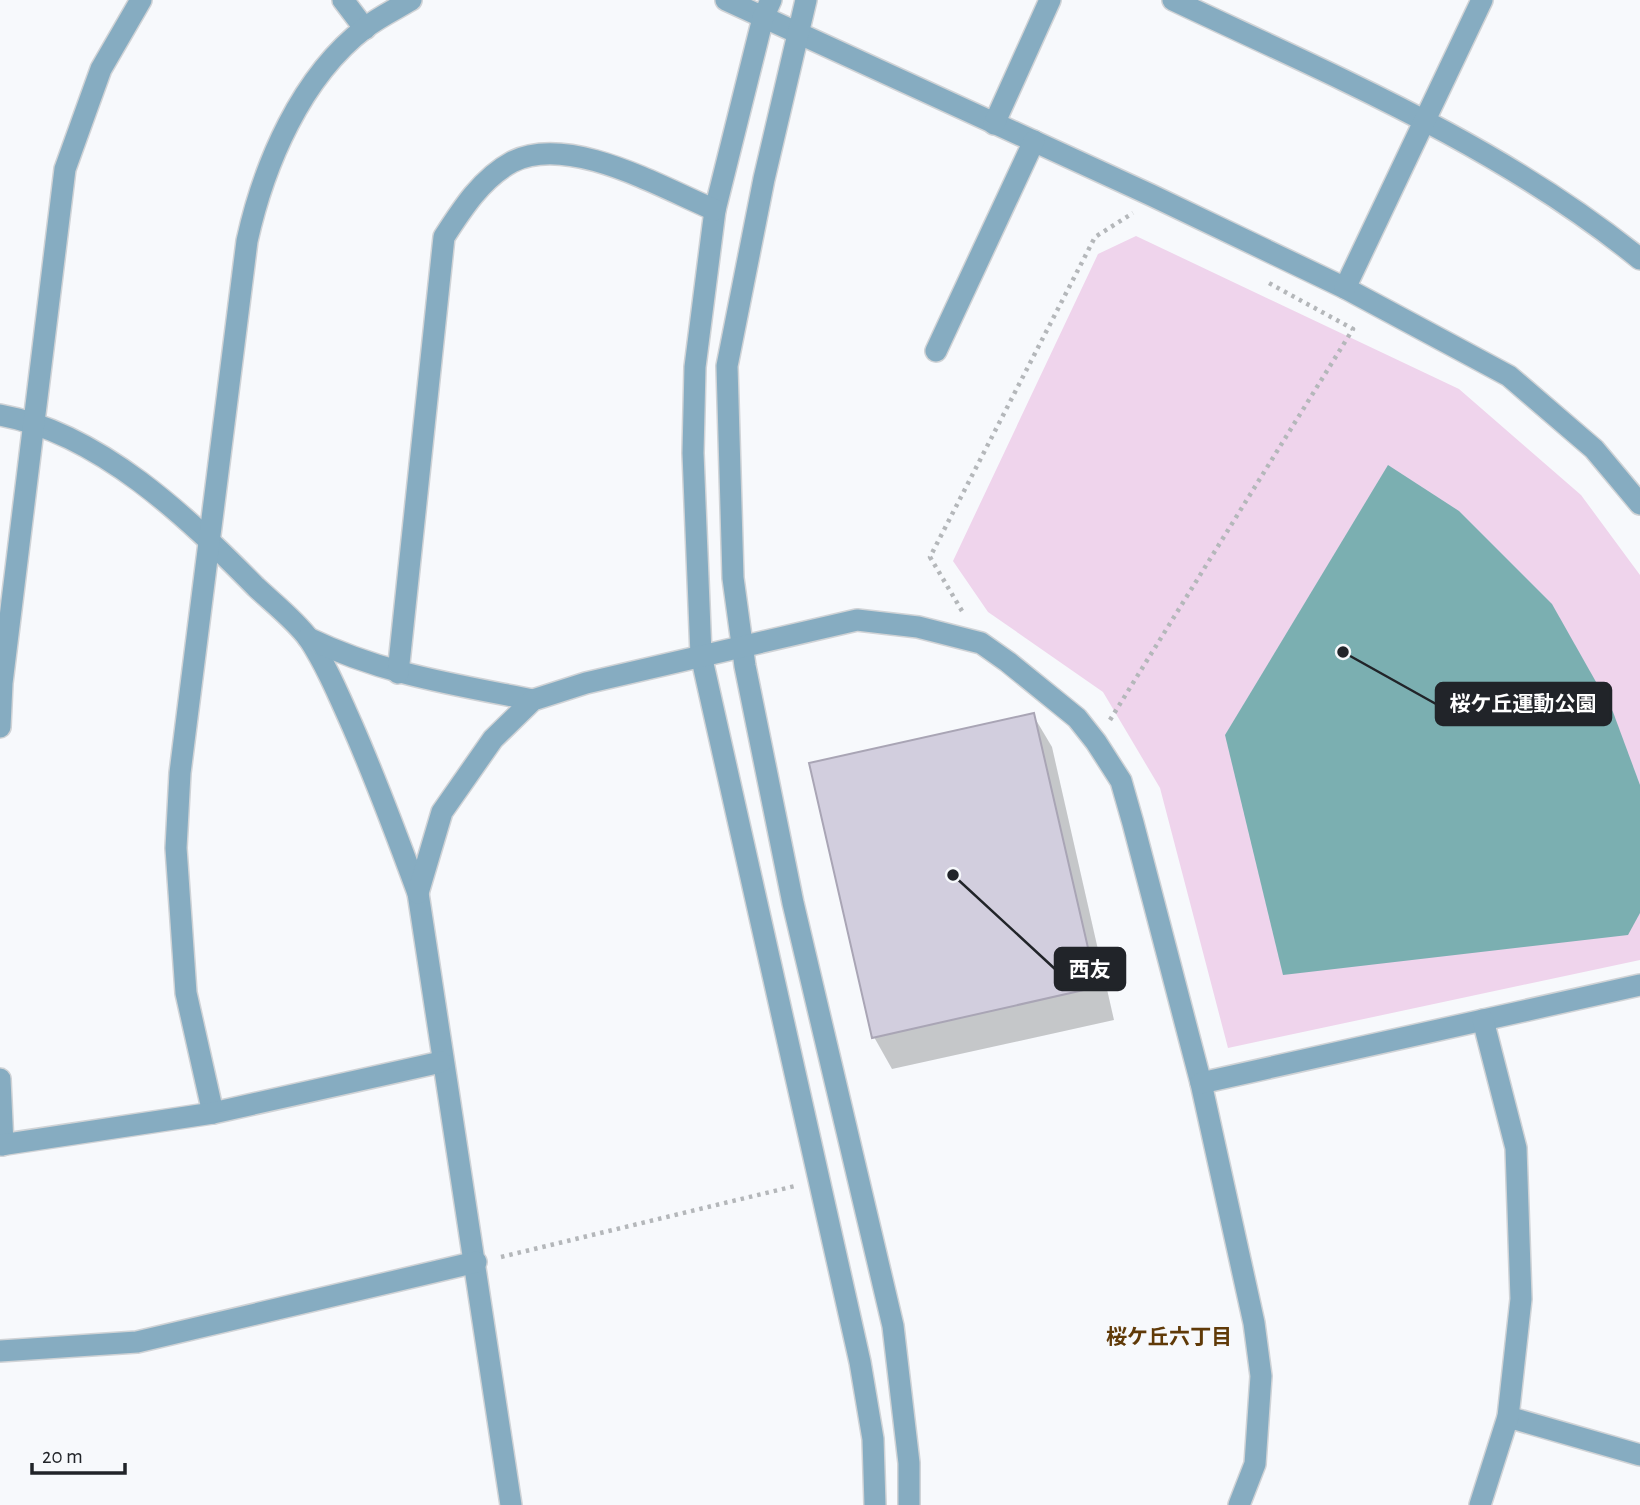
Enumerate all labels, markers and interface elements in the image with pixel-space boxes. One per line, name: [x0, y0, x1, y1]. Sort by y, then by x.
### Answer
callout: 桜ケ丘運動公園: [1436, 683, 1611, 725]
text: 桜ケ丘運動公園: [1450, 693, 1597, 715]
callout: 西友: [1055, 948, 1125, 990]
text: 西友: [1069, 959, 1111, 981]
district label: 桜ケ丘六丁目: [1106, 1326, 1232, 1348]
scale bar: [32, 1432, 124, 1476]
text: 20 m: [42, 1446, 83, 1467]

